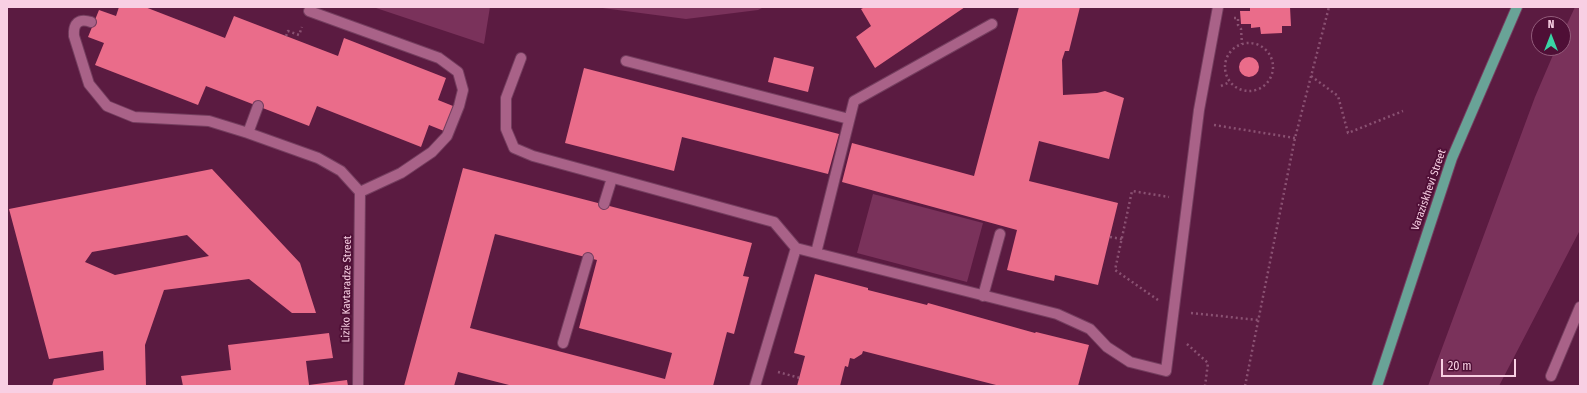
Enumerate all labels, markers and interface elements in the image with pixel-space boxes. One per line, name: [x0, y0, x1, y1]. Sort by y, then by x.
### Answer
north arrow: [1531, 16, 1571, 56]
text: N: [1548, 18, 1554, 31]
street label: Varaziskhevi Street: [1409, 148, 1449, 232]
street label: Liziko Kavtaradze Street: [339, 235, 355, 343]
scale bar: [1443, 351, 1518, 377]
text: 20 m: [1448, 359, 1472, 373]

